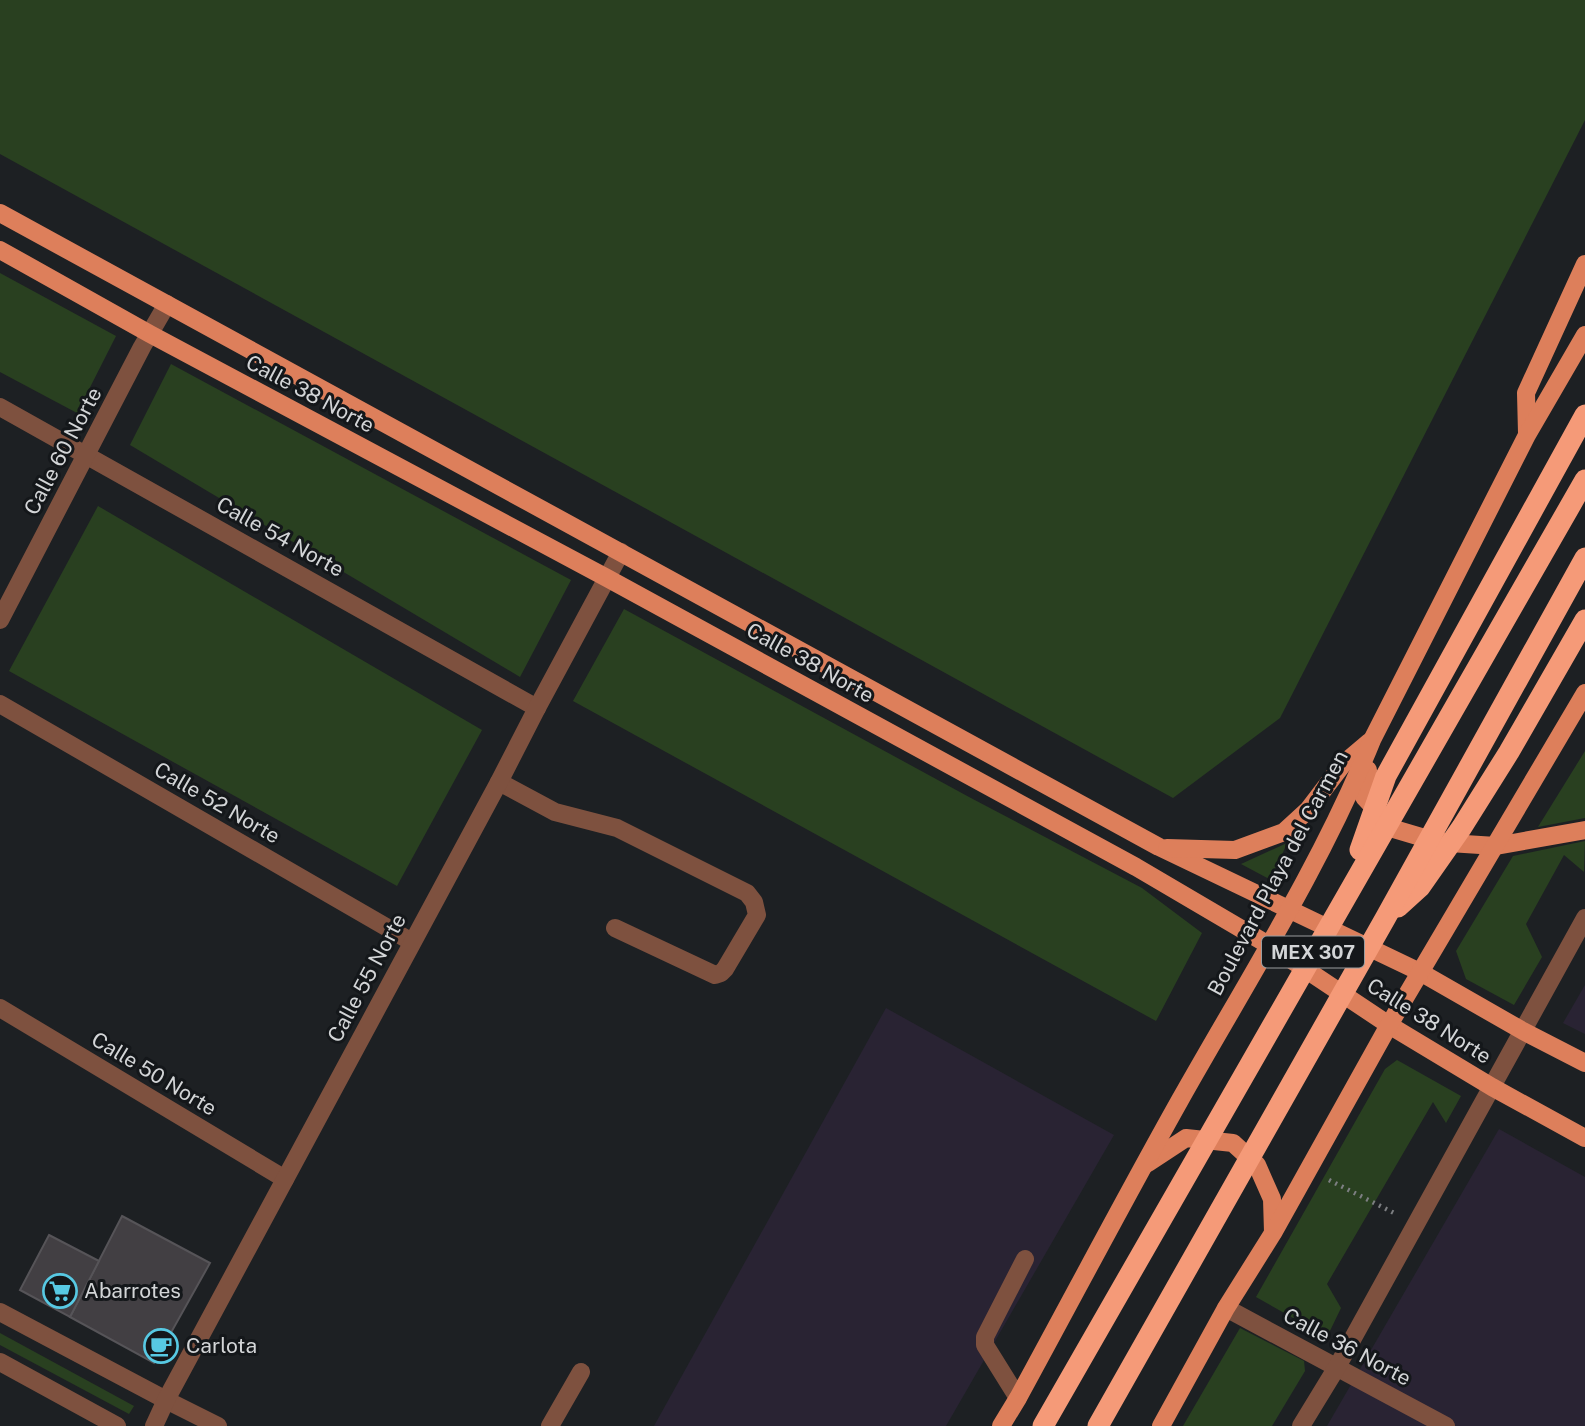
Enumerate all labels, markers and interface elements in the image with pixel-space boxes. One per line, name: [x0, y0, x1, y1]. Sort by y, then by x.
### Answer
street label: Calle 38 Norte: [242, 349, 379, 438]
street label: Calle 60 Norte: [18, 383, 107, 519]
street label: Calle 54 Norte: [212, 491, 348, 582]
street label: Calle 38 Norte: [742, 617, 878, 708]
street label: Boulevard Playa del Carmen: [1202, 746, 1353, 1000]
street label: Calle 52 Norte: [150, 756, 285, 849]
street label: Calle 55 Norte: [322, 909, 411, 1046]
road number: MEX 307: [1262, 936, 1364, 968]
street label: Calle 38 Norte: [1363, 972, 1496, 1069]
street label: Calle 50 Norte: [87, 1026, 221, 1121]
supermarket icon: Abarrotes: [41, 1272, 79, 1310]
place label: Abarrotes: [84, 1278, 181, 1303]
street label: Calle 36 Norte: [1279, 1302, 1415, 1391]
cafe icon: Carlota: [142, 1327, 180, 1365]
place label: Carlota: [186, 1333, 257, 1358]

